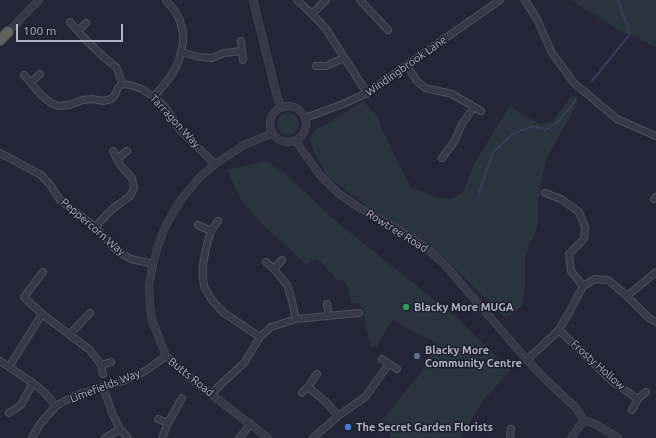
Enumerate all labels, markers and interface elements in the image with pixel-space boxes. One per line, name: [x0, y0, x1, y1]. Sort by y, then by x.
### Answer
scale bar: [18, 16, 125, 42]
text: 100 m: [23, 24, 56, 37]
street label: Windingbrook Lane: [363, 33, 449, 99]
street label: Tarragon Way: [147, 92, 203, 150]
street label: Peppercorn Way: [58, 195, 128, 259]
street label: Rowtree Road: [364, 207, 430, 255]
place label: Blacky More MUGA: [414, 300, 514, 314]
marker: Blacky More MUGA: [401, 302, 411, 312]
street label: Frosty Hollow: [568, 337, 628, 393]
place label: Blacky More Community Centre: [425, 343, 522, 369]
marker: Blacky More Community Centre: [412, 351, 422, 361]
street label: Butts Road: [166, 355, 216, 399]
street label: Limefields Way: [68, 367, 142, 405]
place label: The Secret Garden Florists: [356, 420, 493, 434]
marker: The Secret Garden Florists: [343, 422, 353, 432]

